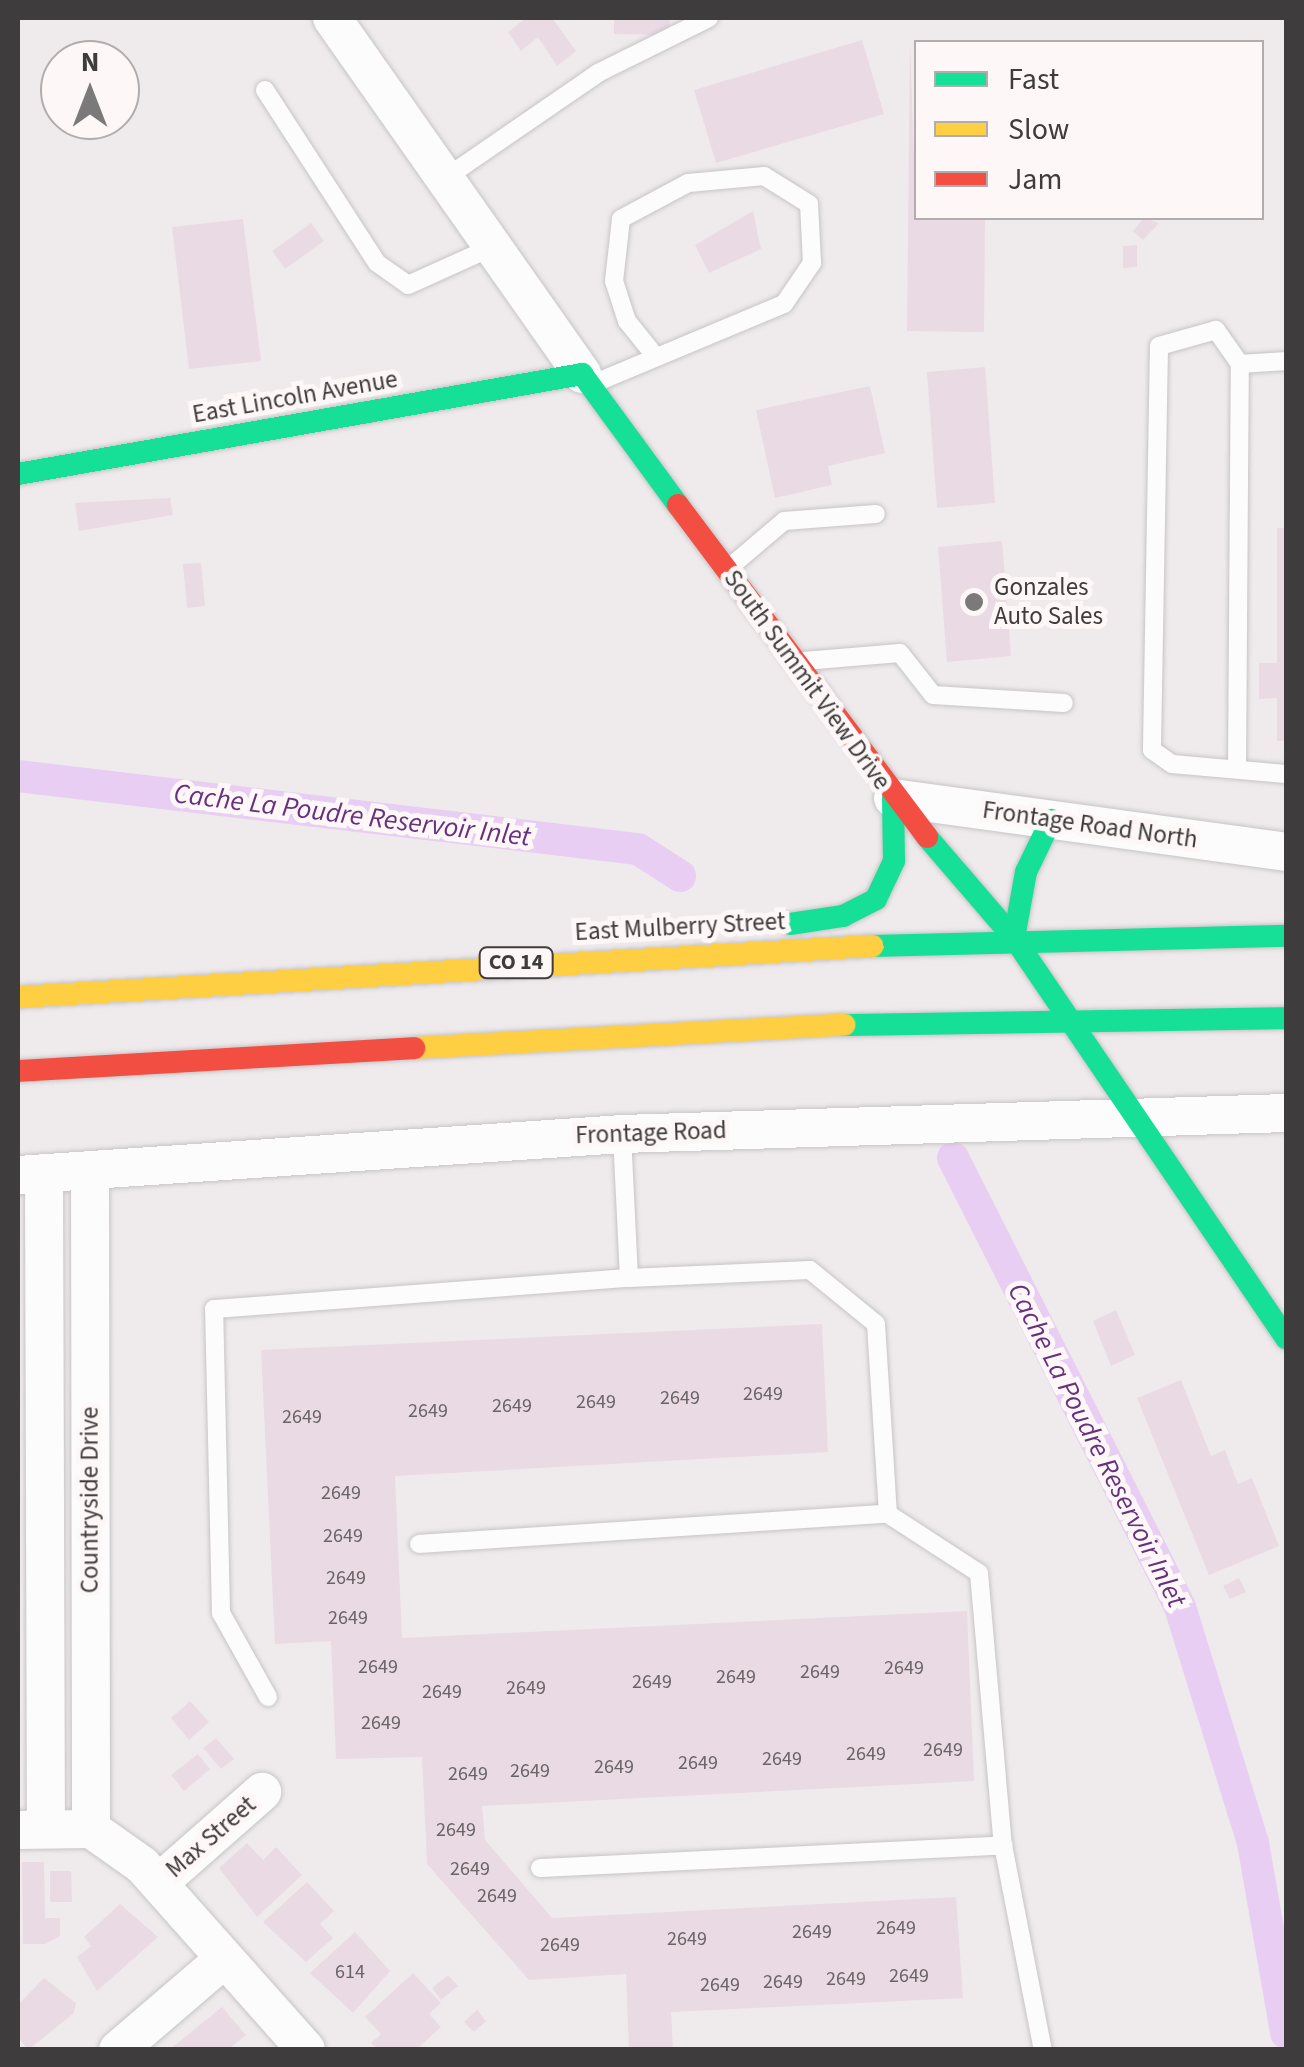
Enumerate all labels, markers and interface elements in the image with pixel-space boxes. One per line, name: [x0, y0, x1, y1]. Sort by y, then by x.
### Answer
north arrow: [40, 40, 140, 140]
legend: [914, 40, 1264, 220]
text: N: [81, 42, 99, 82]
text: Fast: [1008, 58, 1059, 101]
text: Slow: [1008, 108, 1069, 151]
text: Jam: [1008, 158, 1062, 201]
street label: East Lincoln Avenue: [190, 364, 400, 430]
street label: South Summit View Drive: [717, 564, 897, 796]
place label: Gonzales Auto Sales: [994, 573, 1103, 632]
marker: Gonzales Auto Sales: [963, 591, 985, 613]
water label: Cache La Poudre Reservoir Inlet: [172, 776, 532, 854]
street label: Frontage Road North: [981, 795, 1199, 855]
street label: East Mulberry Street: [574, 907, 786, 947]
road number: CO 14: [478, 946, 554, 980]
street label: Frontage Road: [575, 1115, 727, 1151]
water label: Cache La Poudre Reservoir Inlet: [1001, 1277, 1193, 1613]
house number: 2649: [743, 1382, 783, 1406]
house number: 2649: [660, 1386, 700, 1410]
house number: 2649: [576, 1390, 616, 1414]
house number: 2649: [492, 1394, 532, 1418]
house number: 2649: [408, 1399, 448, 1423]
house number: 2649: [282, 1405, 322, 1429]
street label: Countryside Drive: [75, 1407, 105, 1593]
house number: 2649: [321, 1481, 361, 1505]
house number: 2649: [323, 1524, 363, 1548]
house number: 2649: [326, 1566, 366, 1590]
house number: 2649: [328, 1606, 368, 1630]
house number: 2649: [358, 1655, 398, 1679]
house number: 2649: [884, 1656, 924, 1680]
house number: 2649: [800, 1660, 840, 1684]
house number: 2649: [716, 1665, 756, 1689]
house number: 2649: [632, 1670, 672, 1694]
house number: 2649: [506, 1676, 546, 1700]
house number: 2649: [422, 1680, 462, 1704]
house number: 2649: [361, 1711, 401, 1735]
house number: 2649: [923, 1738, 963, 1762]
house number: 2649: [846, 1742, 886, 1766]
house number: 2649: [762, 1747, 802, 1771]
house number: 2649: [678, 1751, 718, 1775]
house number: 2649: [594, 1755, 634, 1779]
house number: 2649: [510, 1759, 550, 1783]
house number: 2649: [448, 1762, 488, 1786]
street label: Max Street: [160, 1790, 262, 1884]
house number: 2649: [436, 1818, 476, 1842]
house number: 2649: [450, 1857, 490, 1881]
house number: 2649: [477, 1884, 517, 1908]
house number: 2649: [876, 1916, 916, 1940]
house number: 2649: [792, 1920, 832, 1944]
house number: 2649: [667, 1927, 707, 1951]
house number: 2649: [540, 1933, 580, 1957]
house number: 614: [335, 1960, 365, 1984]
house number: 2649: [889, 1964, 929, 1988]
house number: 2649: [826, 1967, 866, 1991]
house number: 2649: [763, 1970, 803, 1994]
house number: 2649: [700, 1973, 740, 1997]

